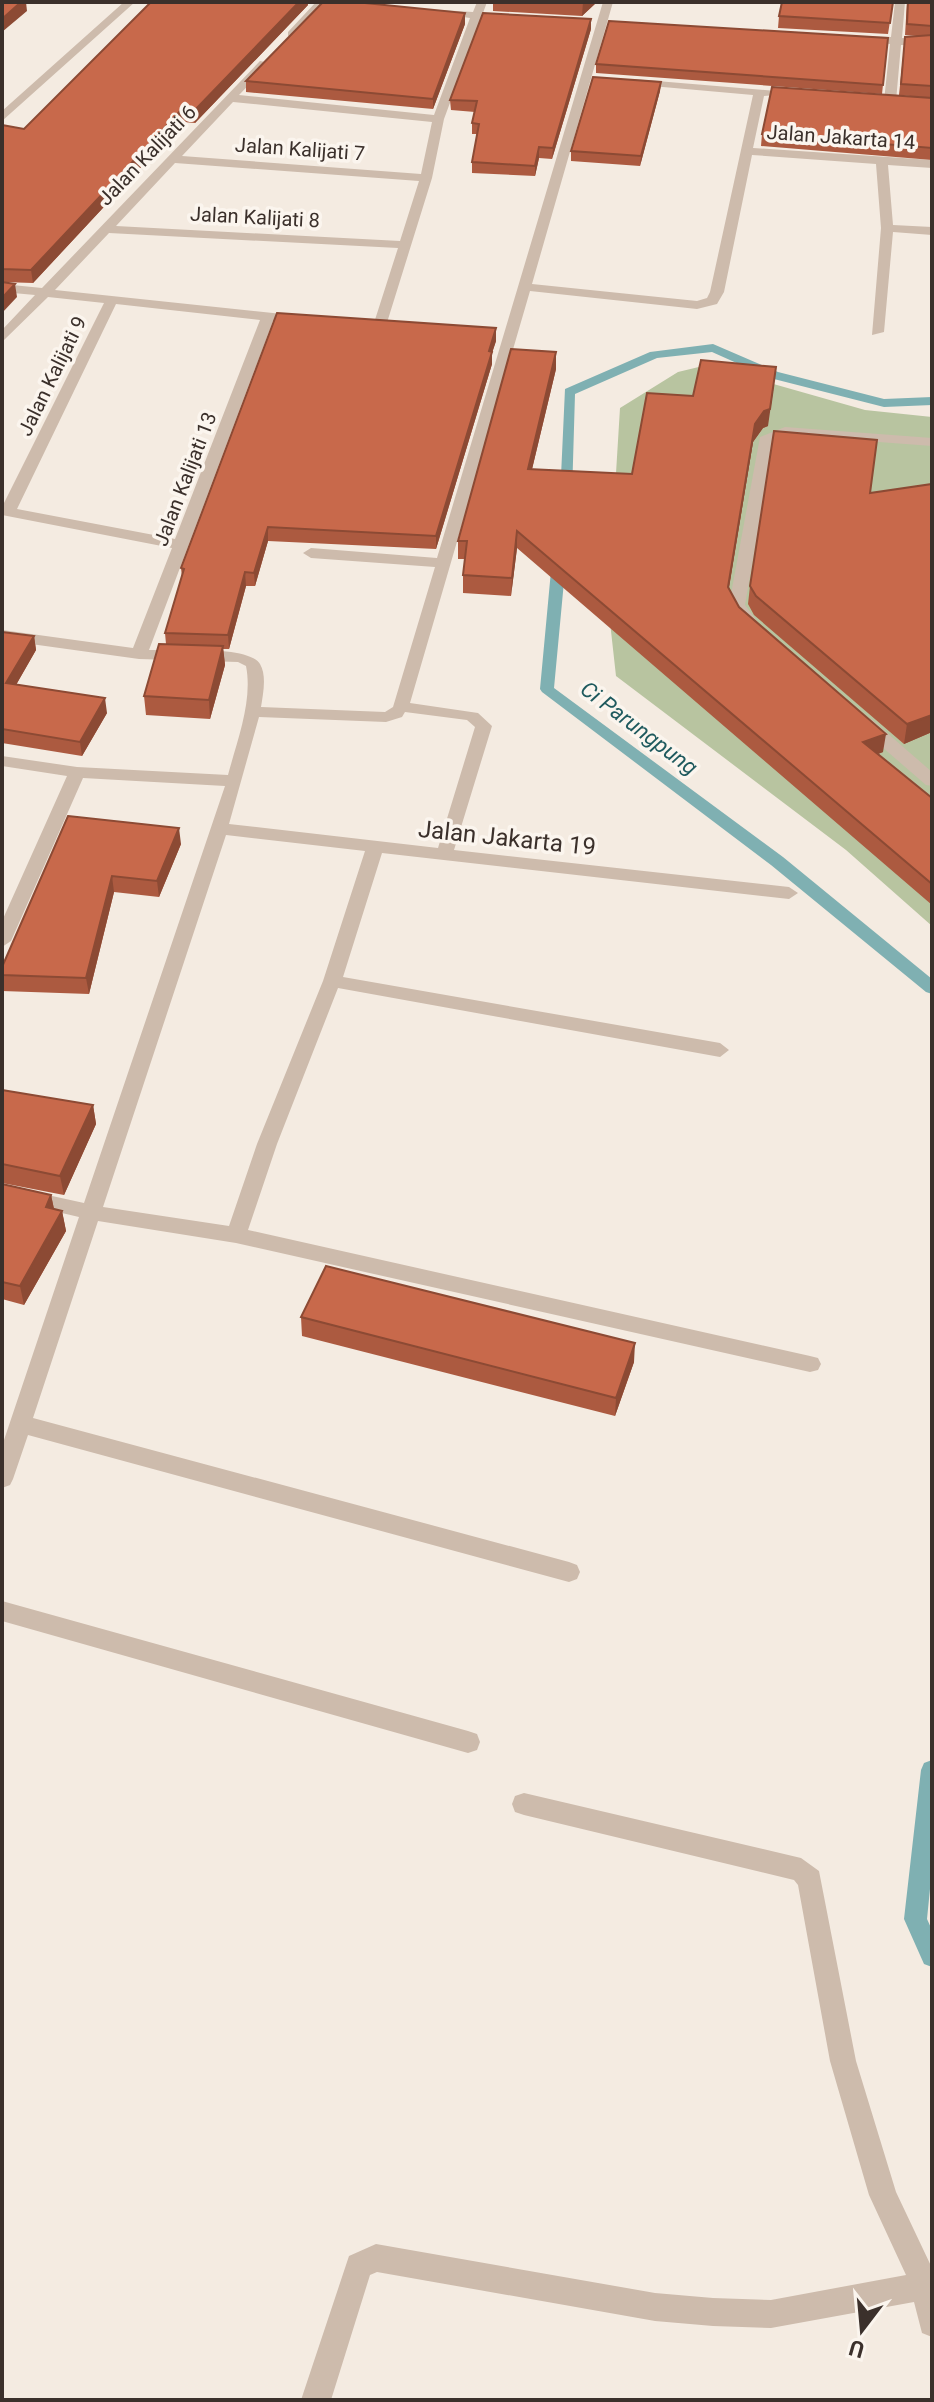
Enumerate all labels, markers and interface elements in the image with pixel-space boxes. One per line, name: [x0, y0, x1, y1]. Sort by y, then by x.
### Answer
street label: Jalan Kalijati 6: [93, 100, 201, 210]
street label: Jalan Jakarta 14: [766, 120, 916, 154]
street label: Jalan Kalijati 7: [234, 132, 366, 166]
street label: Jalan Kalijati 8: [189, 202, 321, 232]
street label: Jalan Kalijati 9: [13, 312, 91, 440]
street label: Jalan Kalijati 13: [148, 409, 222, 549]
water label: Ci Parungpung: [576, 676, 702, 780]
street label: Jalan Jakarta 19: [417, 815, 597, 861]
north arrow: [822, 2290, 902, 2370]
text: U: [846, 2335, 867, 2363]

